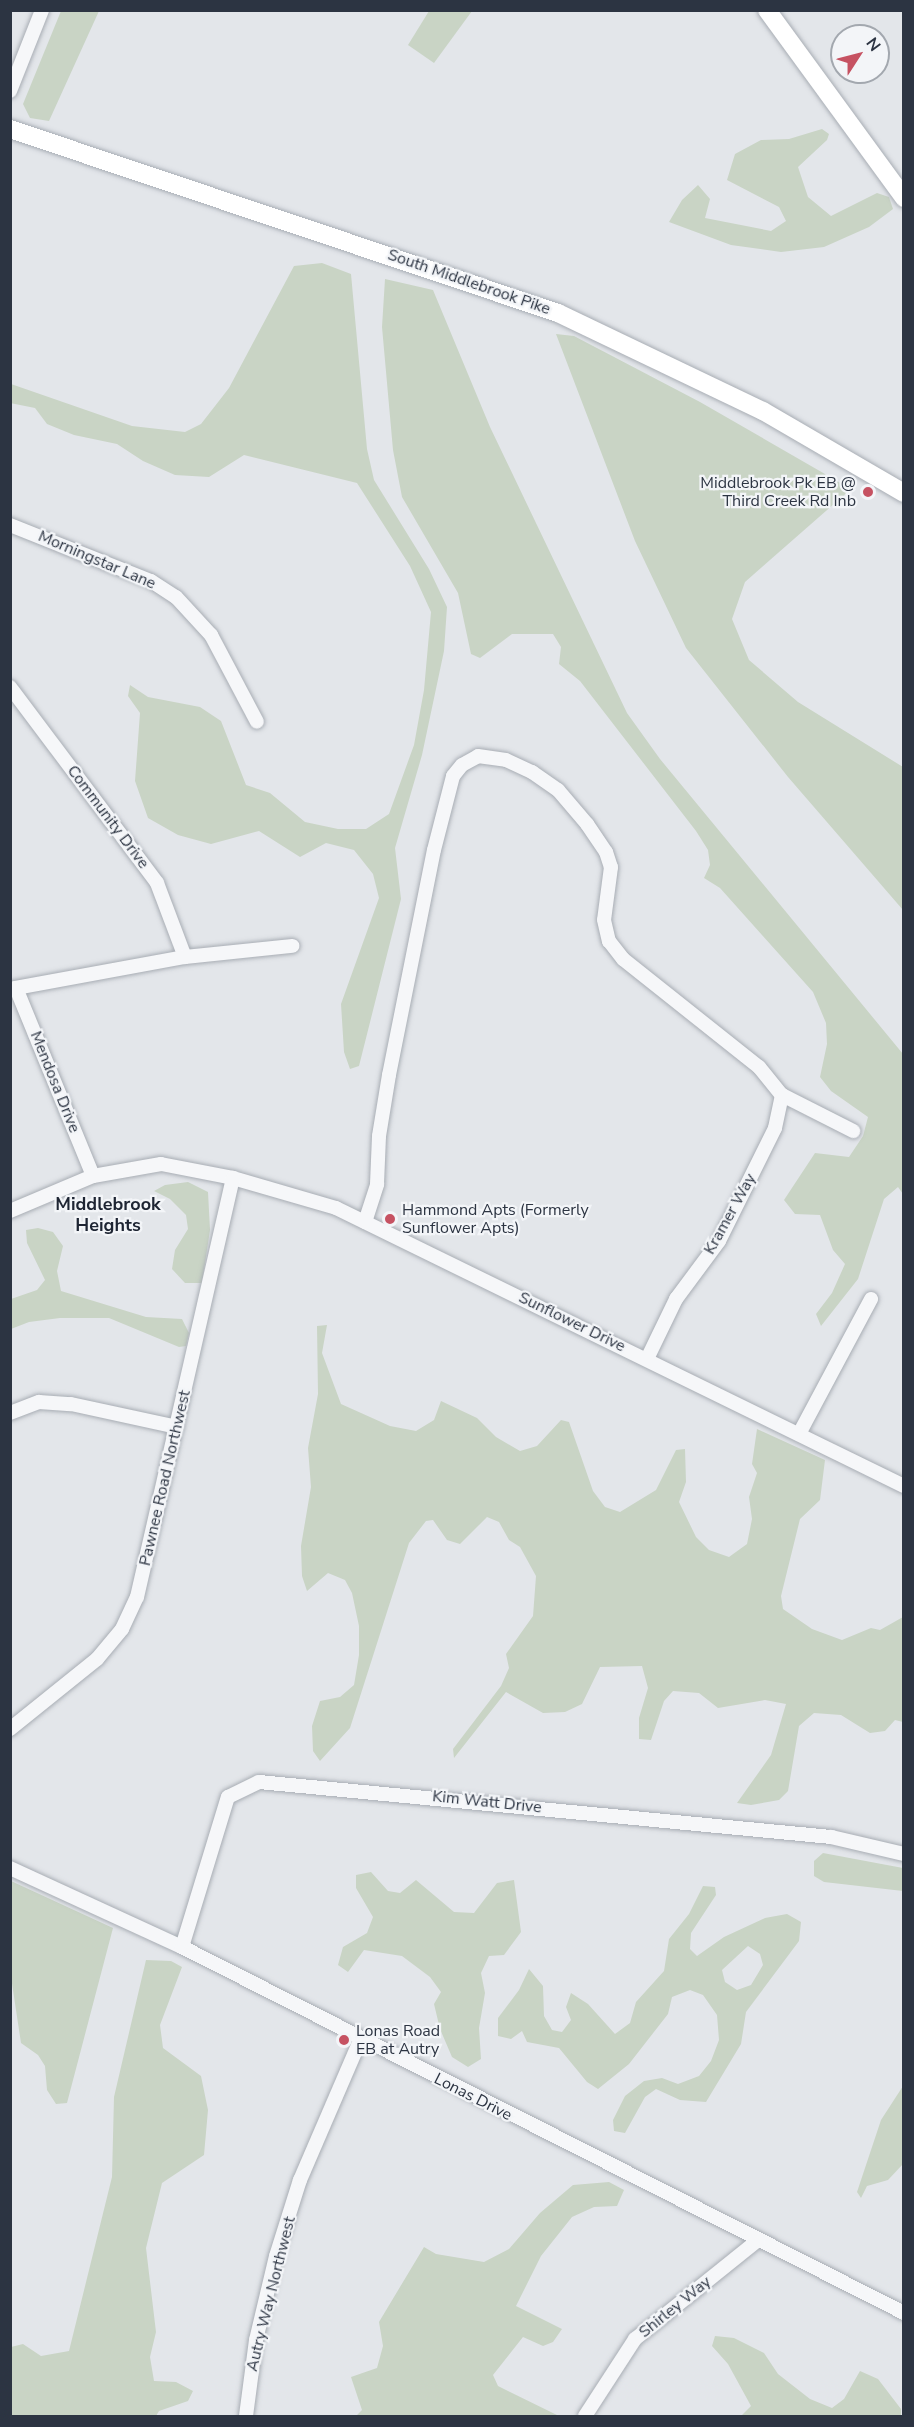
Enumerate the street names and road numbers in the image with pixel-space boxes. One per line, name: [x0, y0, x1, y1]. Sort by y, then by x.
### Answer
street label: South Middlebrook Pike: [385, 245, 553, 319]
street label: Morningstar Lane: [35, 527, 159, 593]
street label: Community Drive: [63, 762, 153, 872]
street label: Mendosa Drive: [26, 1028, 84, 1136]
street label: Kramer Way: [700, 1170, 760, 1258]
street label: Sunflower Drive: [516, 1288, 628, 1356]
street label: Pawnee Road Northwest: [135, 1388, 195, 1568]
street label: Kim Watt Drive: [431, 1787, 543, 1817]
street label: Lonas Drive: [431, 2069, 515, 2125]
street label: Autry Way Northwest: [242, 2215, 300, 2373]
street label: Shirley Way: [635, 2272, 715, 2342]

